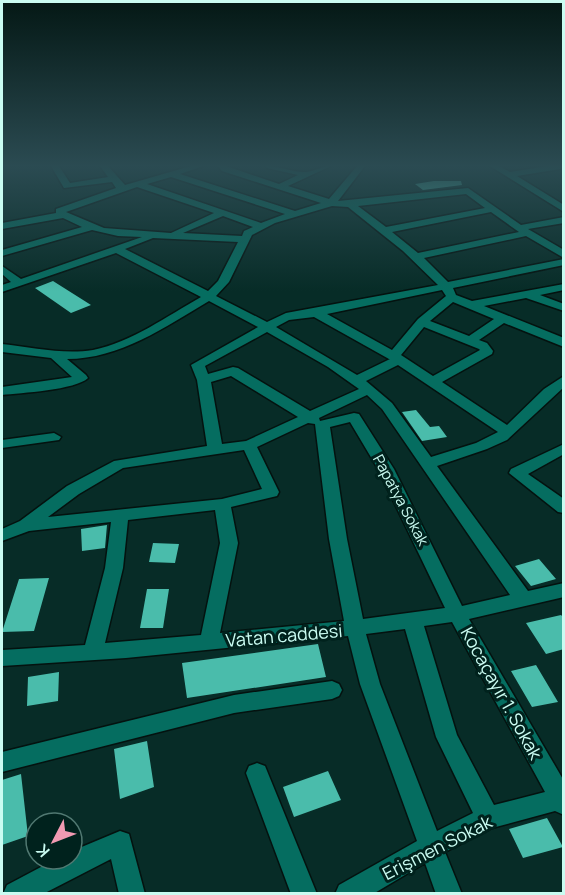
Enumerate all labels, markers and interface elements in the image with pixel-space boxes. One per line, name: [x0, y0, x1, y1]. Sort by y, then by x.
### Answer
street label: Papatya Sokak: [368, 451, 434, 550]
street label: Vatan caddesi: [225, 618, 343, 652]
street label: Kocaçayır 1. Sokak: [456, 623, 549, 764]
street label: Erişmen Sokak: [378, 809, 497, 885]
north arrow: [24, 811, 84, 871]
text: K: [31, 839, 54, 862]

